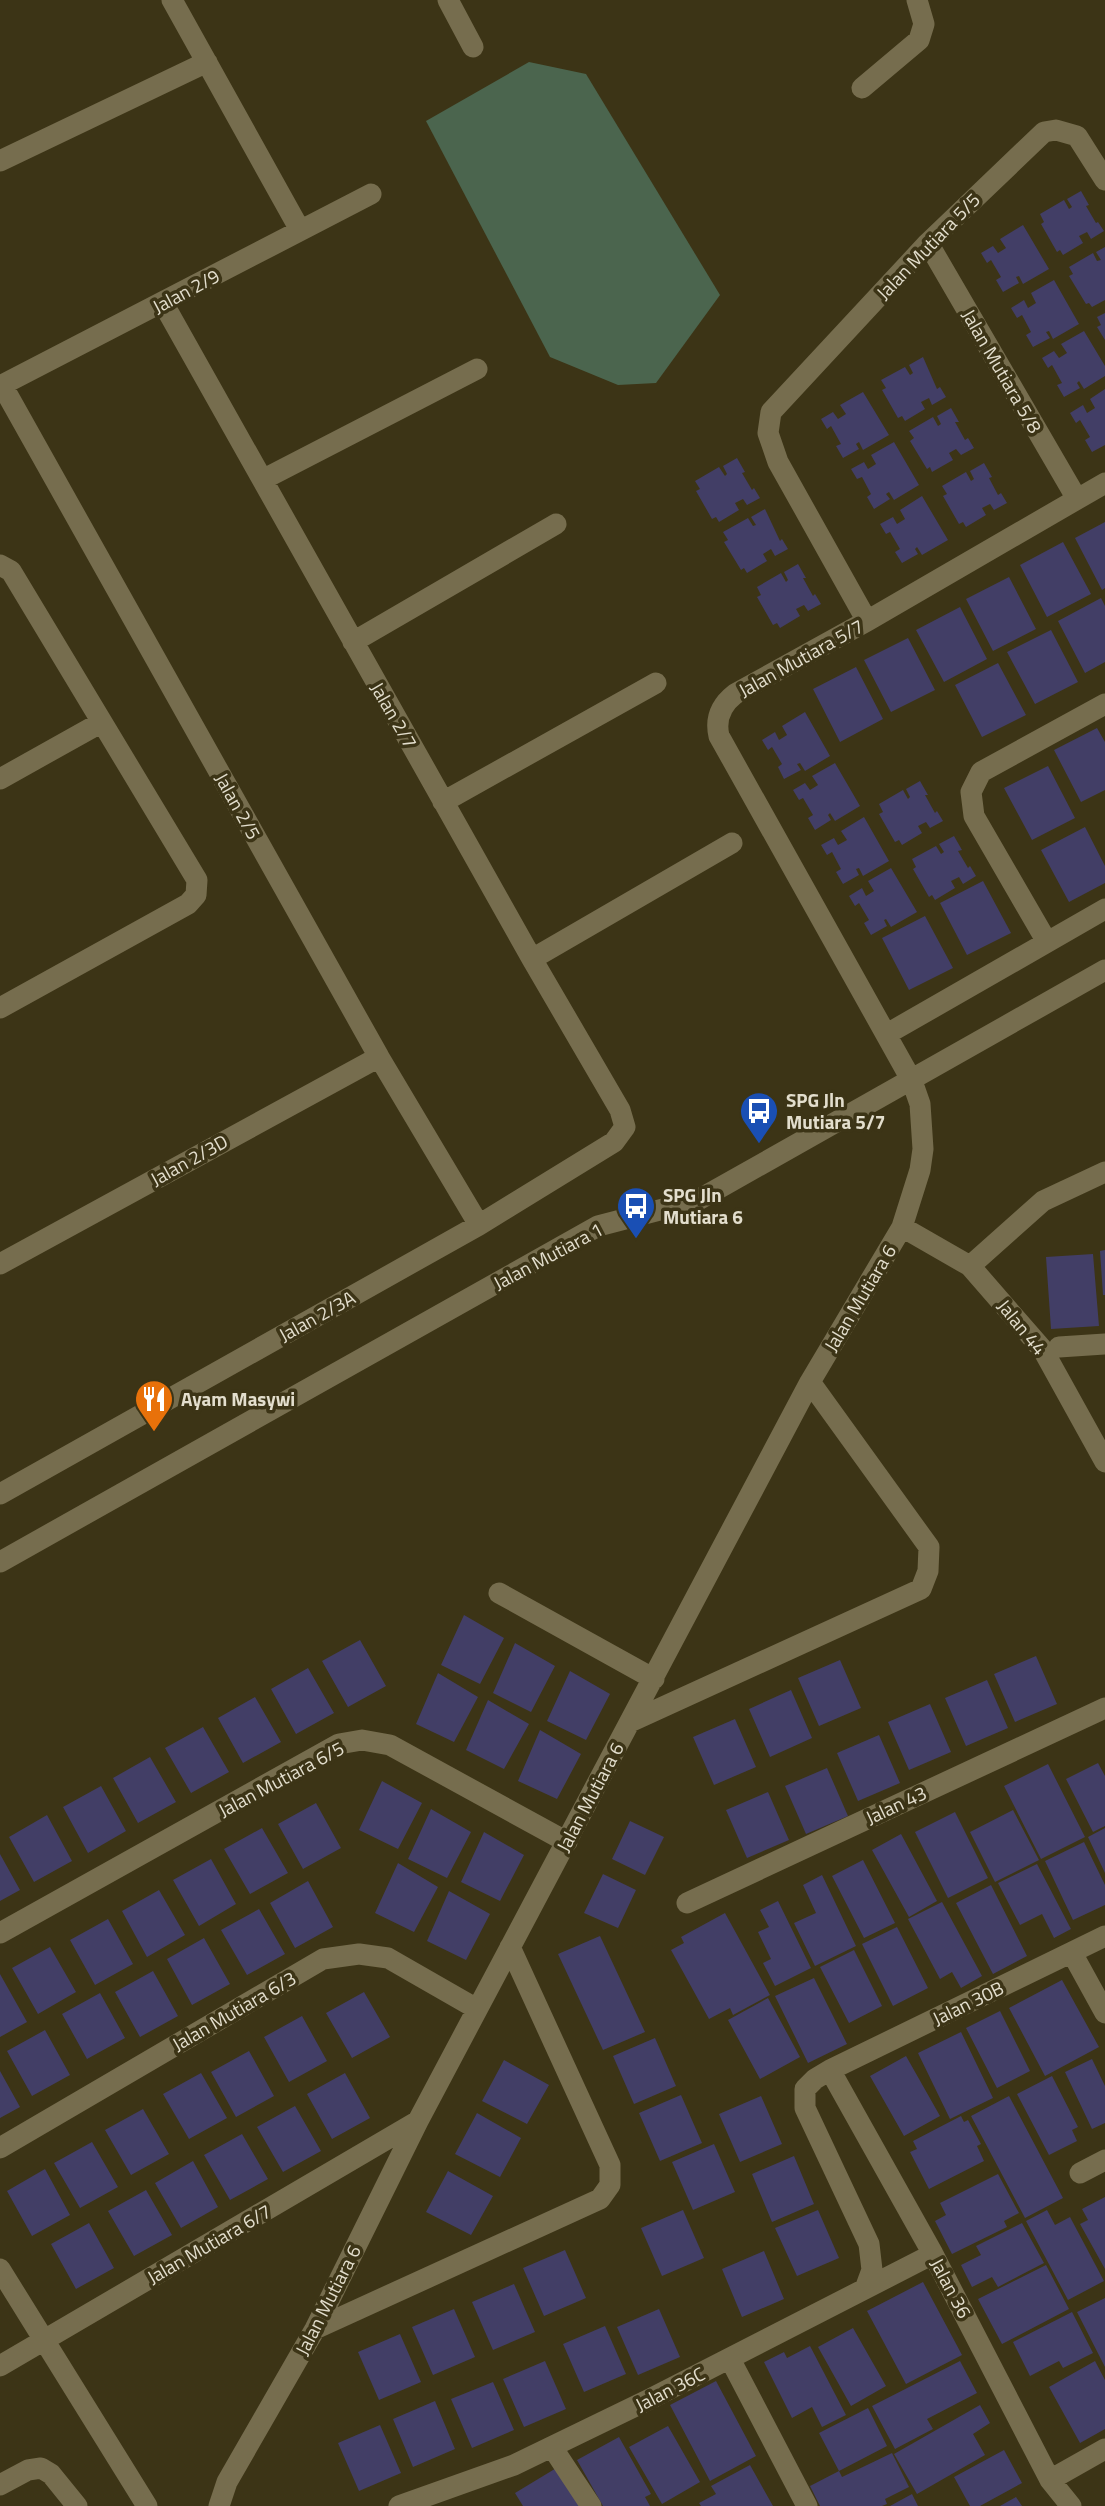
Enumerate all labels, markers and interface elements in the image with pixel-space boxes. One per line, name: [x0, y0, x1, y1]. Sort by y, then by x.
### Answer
street label: Jalan Mutiara 5/5: [869, 186, 986, 306]
street label: Jalan 2/9: [147, 261, 225, 320]
street label: Jalan Mutiara 5/8: [955, 303, 1050, 439]
street label: Jalan Mutiara 5/7: [733, 611, 869, 704]
street label: Jalan 2/7: [364, 676, 425, 753]
street label: Jalan 2/5: [208, 767, 269, 844]
place label: SPG Jln Mutiara 5/7: [786, 1085, 885, 1136]
bus stop icon: SPG Jln Mutiara 5/7: [738, 1090, 780, 1145]
street label: Jalan 2/3D: [145, 1126, 233, 1193]
place label: SPG Jln Mutiara 6: [663, 1180, 743, 1231]
bus stop icon: SPG Jln Mutiara 6: [615, 1185, 657, 1240]
street label: Jalan Mutiara 1: [488, 1214, 608, 1297]
street label: Jalan Mutiara 6: [816, 1239, 903, 1357]
street label: Jalan 2/3A: [273, 1283, 360, 1349]
street label: Jalan 44: [991, 1292, 1054, 1361]
restaurant icon: Ayam Masywi: [133, 1378, 175, 1433]
place label: Ayam Masywi: [181, 1384, 295, 1413]
street label: Jalan Mutiara 6/5: [213, 1733, 349, 1824]
street label: Jalan Mutiara 6: [548, 1737, 631, 1857]
street label: Jalan 43: [860, 1778, 931, 1831]
street label: Jalan Mutiara 6/3: [166, 1963, 301, 2058]
street label: Jalan 30B: [927, 1973, 1008, 2032]
street label: Jalan Mutiara 6/7: [141, 2196, 276, 2291]
street label: Jalan Mutiara 6: [287, 2239, 368, 2360]
street label: Jalan 36: [923, 2252, 979, 2323]
street label: Jalan 36C: [630, 2359, 710, 2418]

